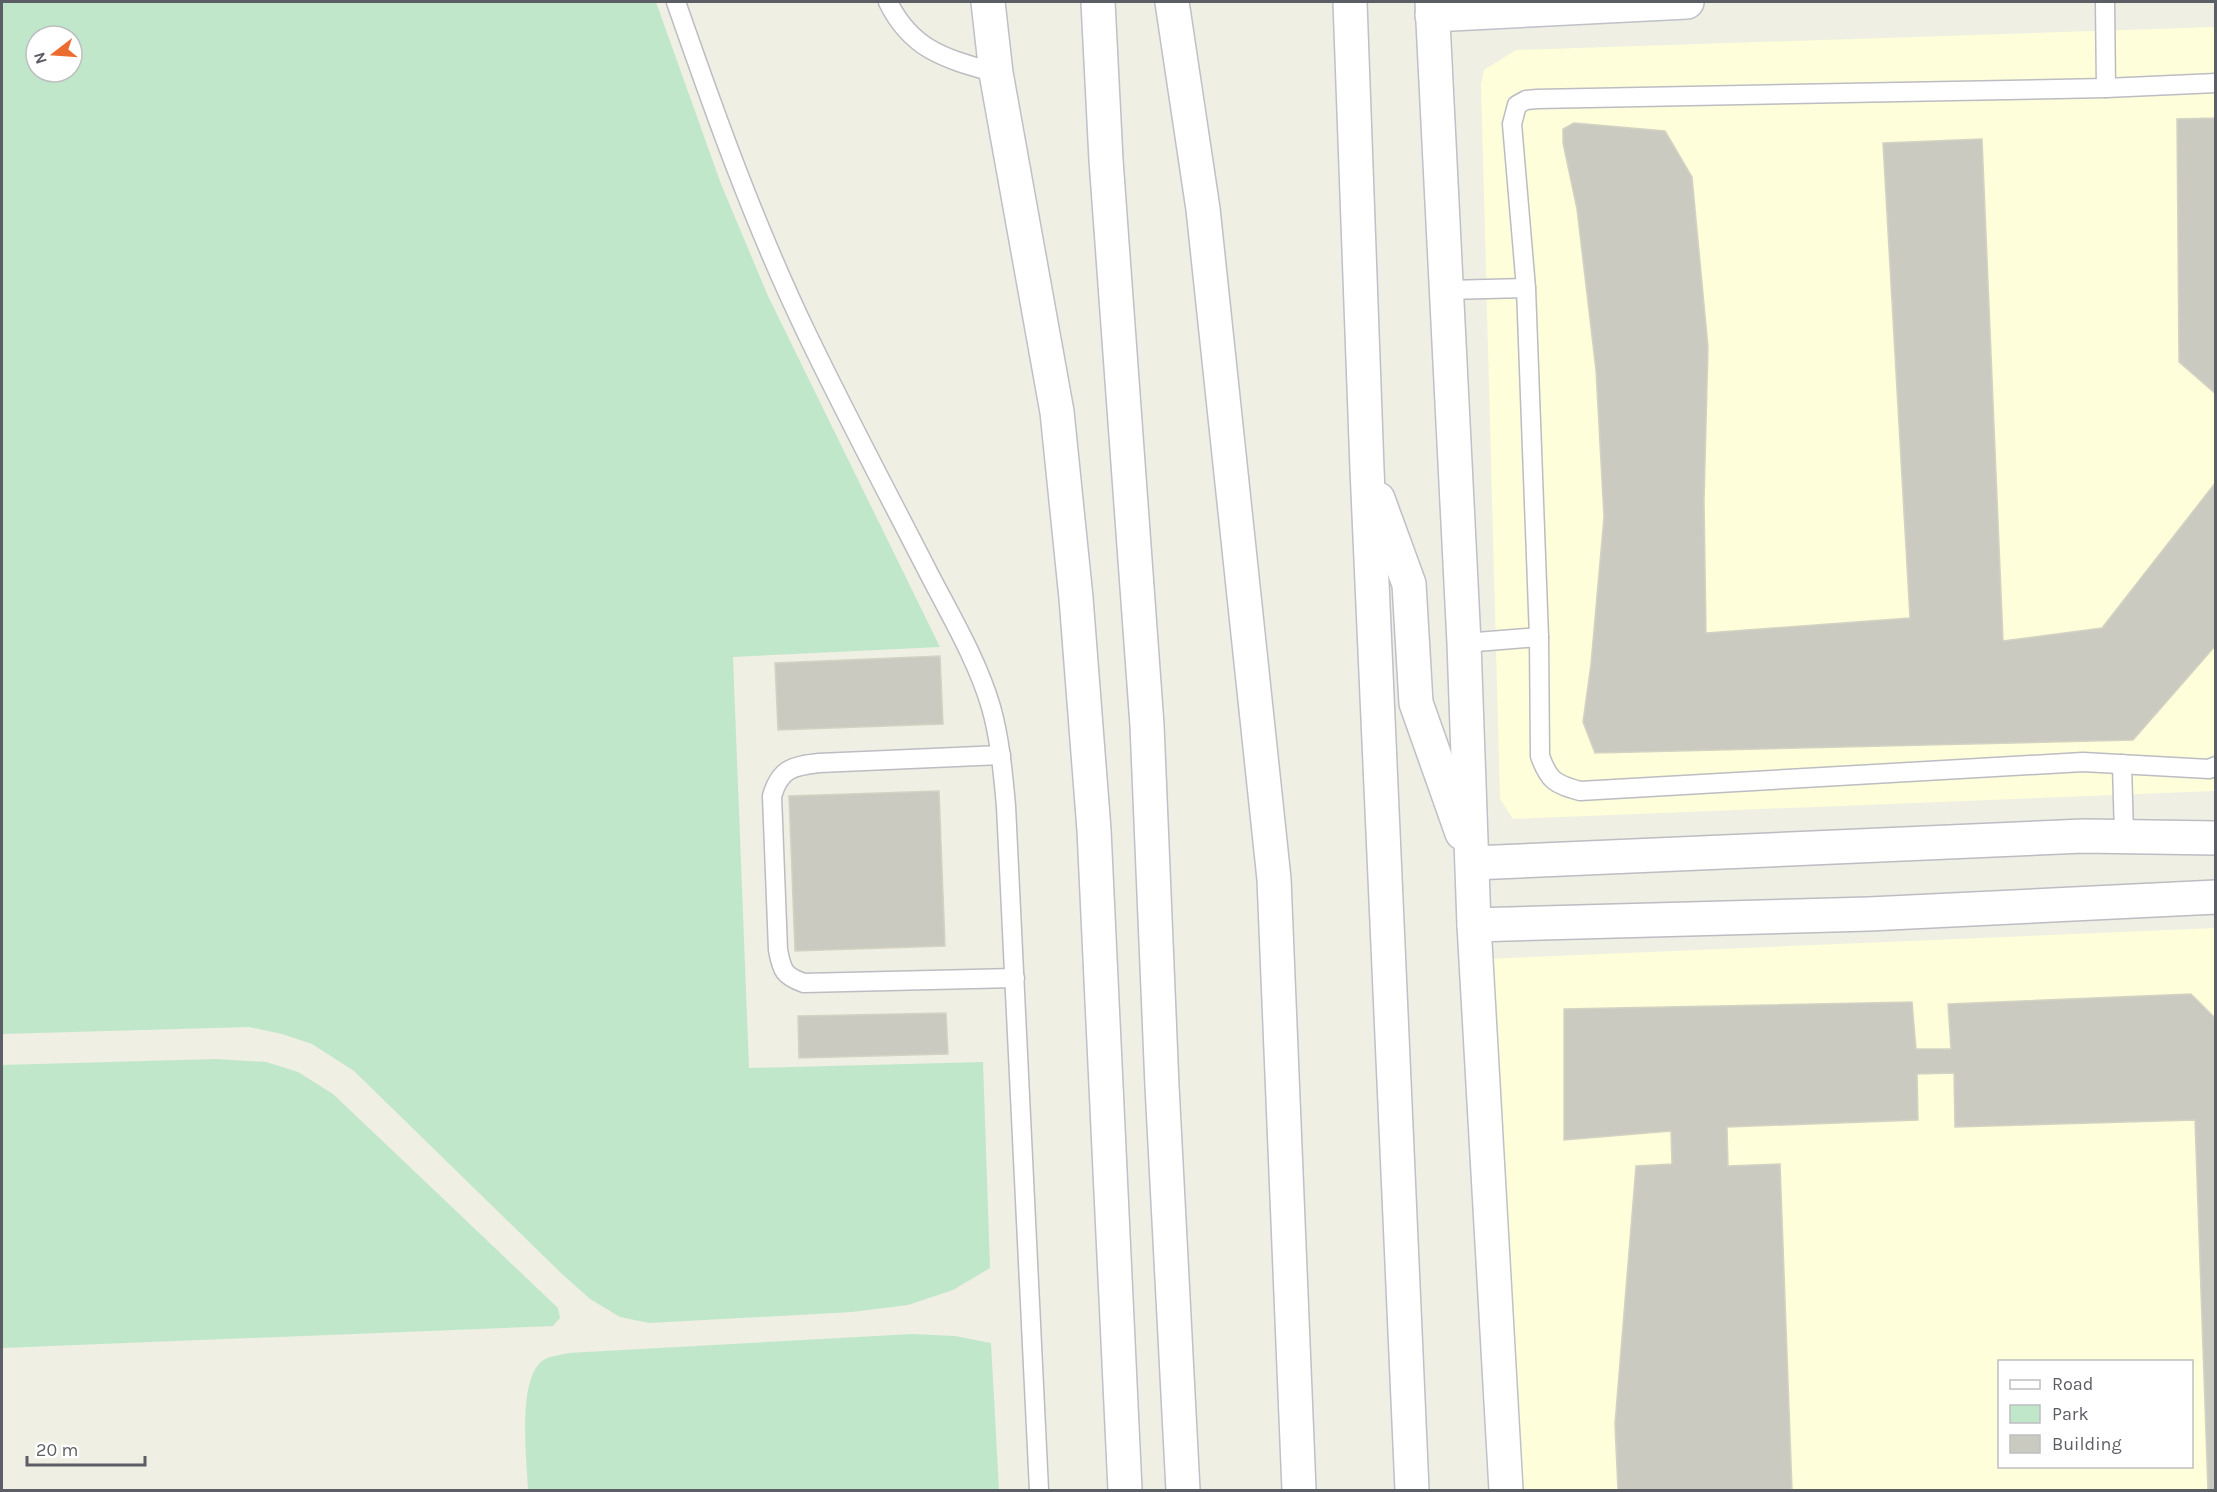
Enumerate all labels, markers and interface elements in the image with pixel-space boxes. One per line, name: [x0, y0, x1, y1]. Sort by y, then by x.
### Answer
north arrow: [24, 24, 84, 84]
text: N: [29, 50, 51, 67]
legend: [1998, 1360, 2193, 1468]
text: Road: [2052, 1373, 2093, 1395]
text: Park: [2052, 1403, 2089, 1425]
scale bar: [27, 1429, 146, 1467]
text: Building: [2052, 1433, 2122, 1455]
text: 20 m: [36, 1439, 78, 1461]

